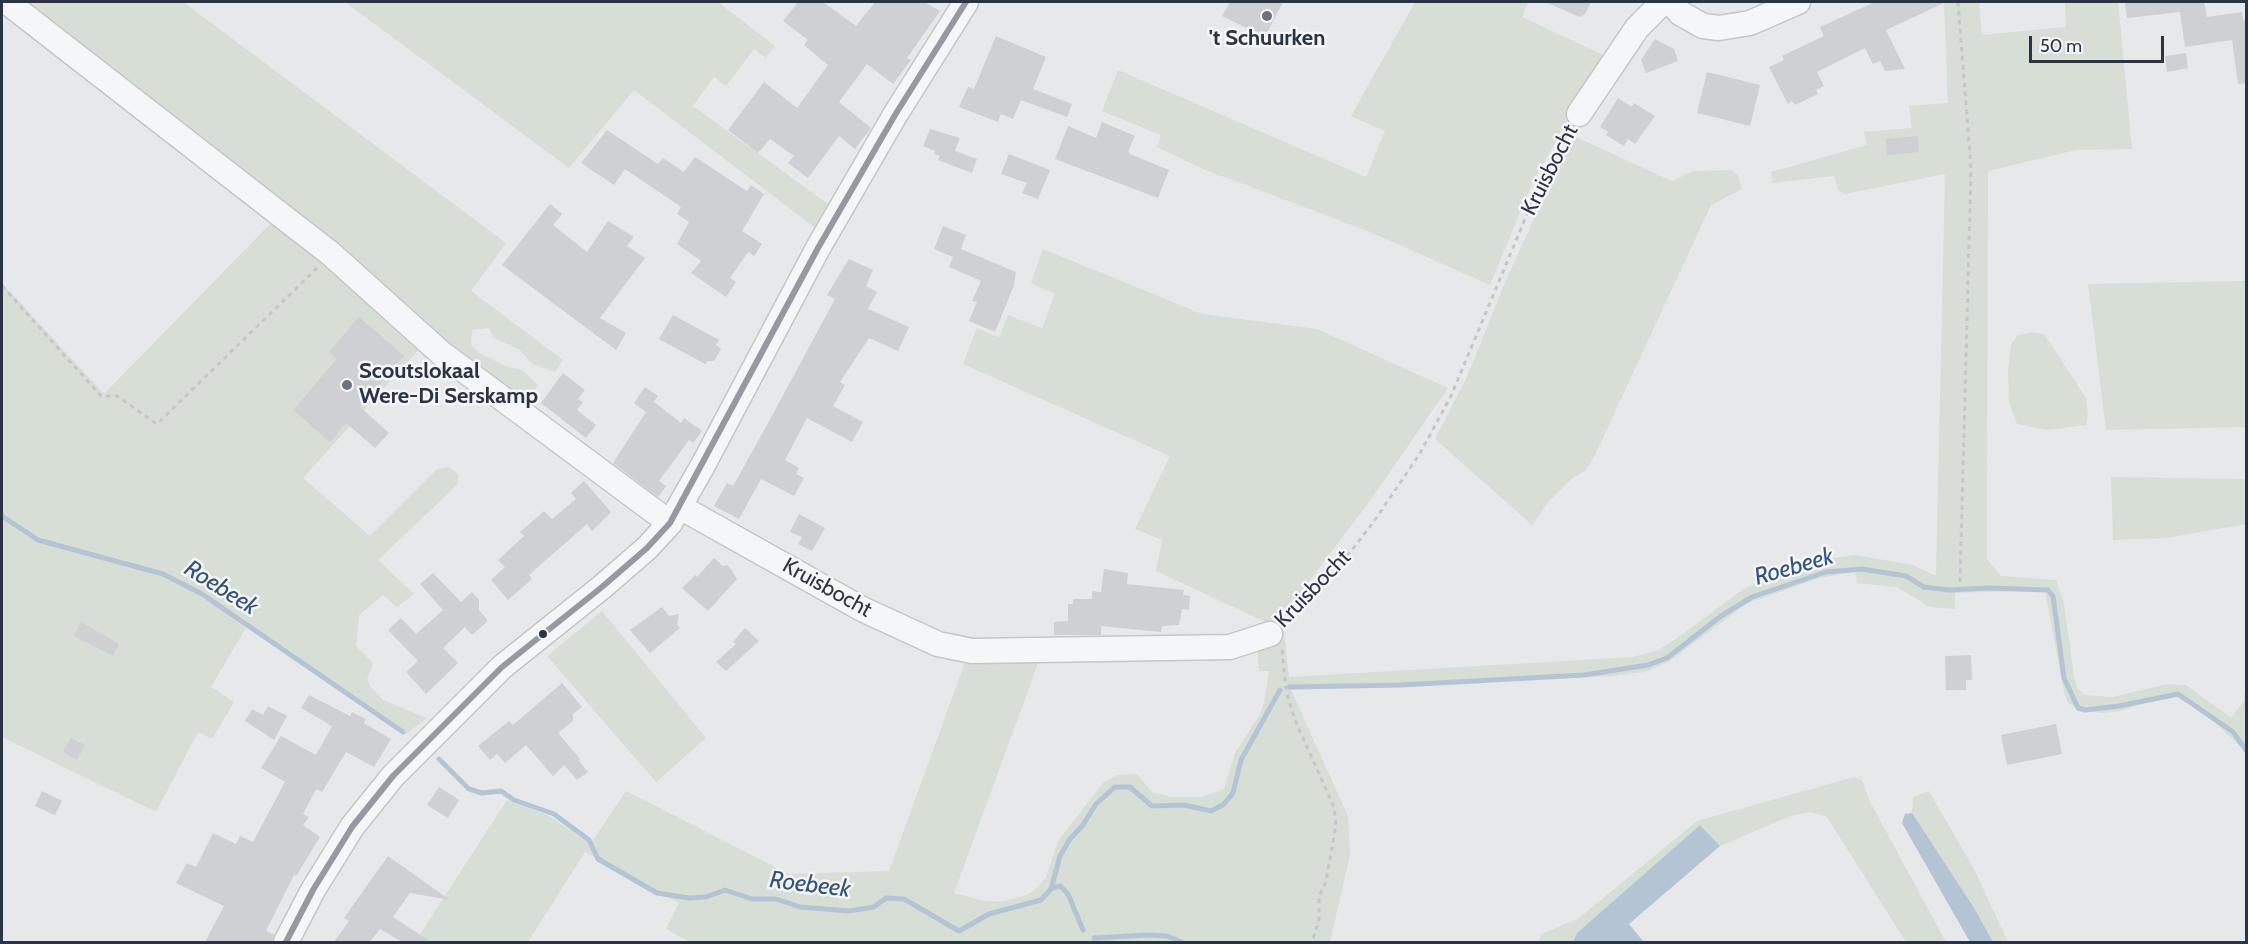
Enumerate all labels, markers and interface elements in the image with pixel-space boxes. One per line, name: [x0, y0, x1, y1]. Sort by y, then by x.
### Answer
marker: 't Schuurken: [1260, 9, 1274, 23]
scale bar: [2032, 24, 2167, 62]
place label: 't Schuurken: [1209, 26, 1325, 52]
text: 50 m: [2040, 35, 2082, 57]
street label: Kruisbocht: [1516, 120, 1584, 220]
place label: Scoutslokaal Were-Di Serskamp: [359, 359, 538, 410]
marker: Scoutslokaal Were-Di Serskamp: [340, 378, 354, 392]
water label: Roebeek: [1751, 542, 1837, 592]
street label: Kruisbocht: [1269, 545, 1357, 633]
street label: Kruisbocht: [778, 553, 876, 623]
water label: Roebeek: [179, 554, 263, 622]
unlabelled marker: [537, 628, 549, 640]
water label: Roebeek: [768, 866, 852, 904]

